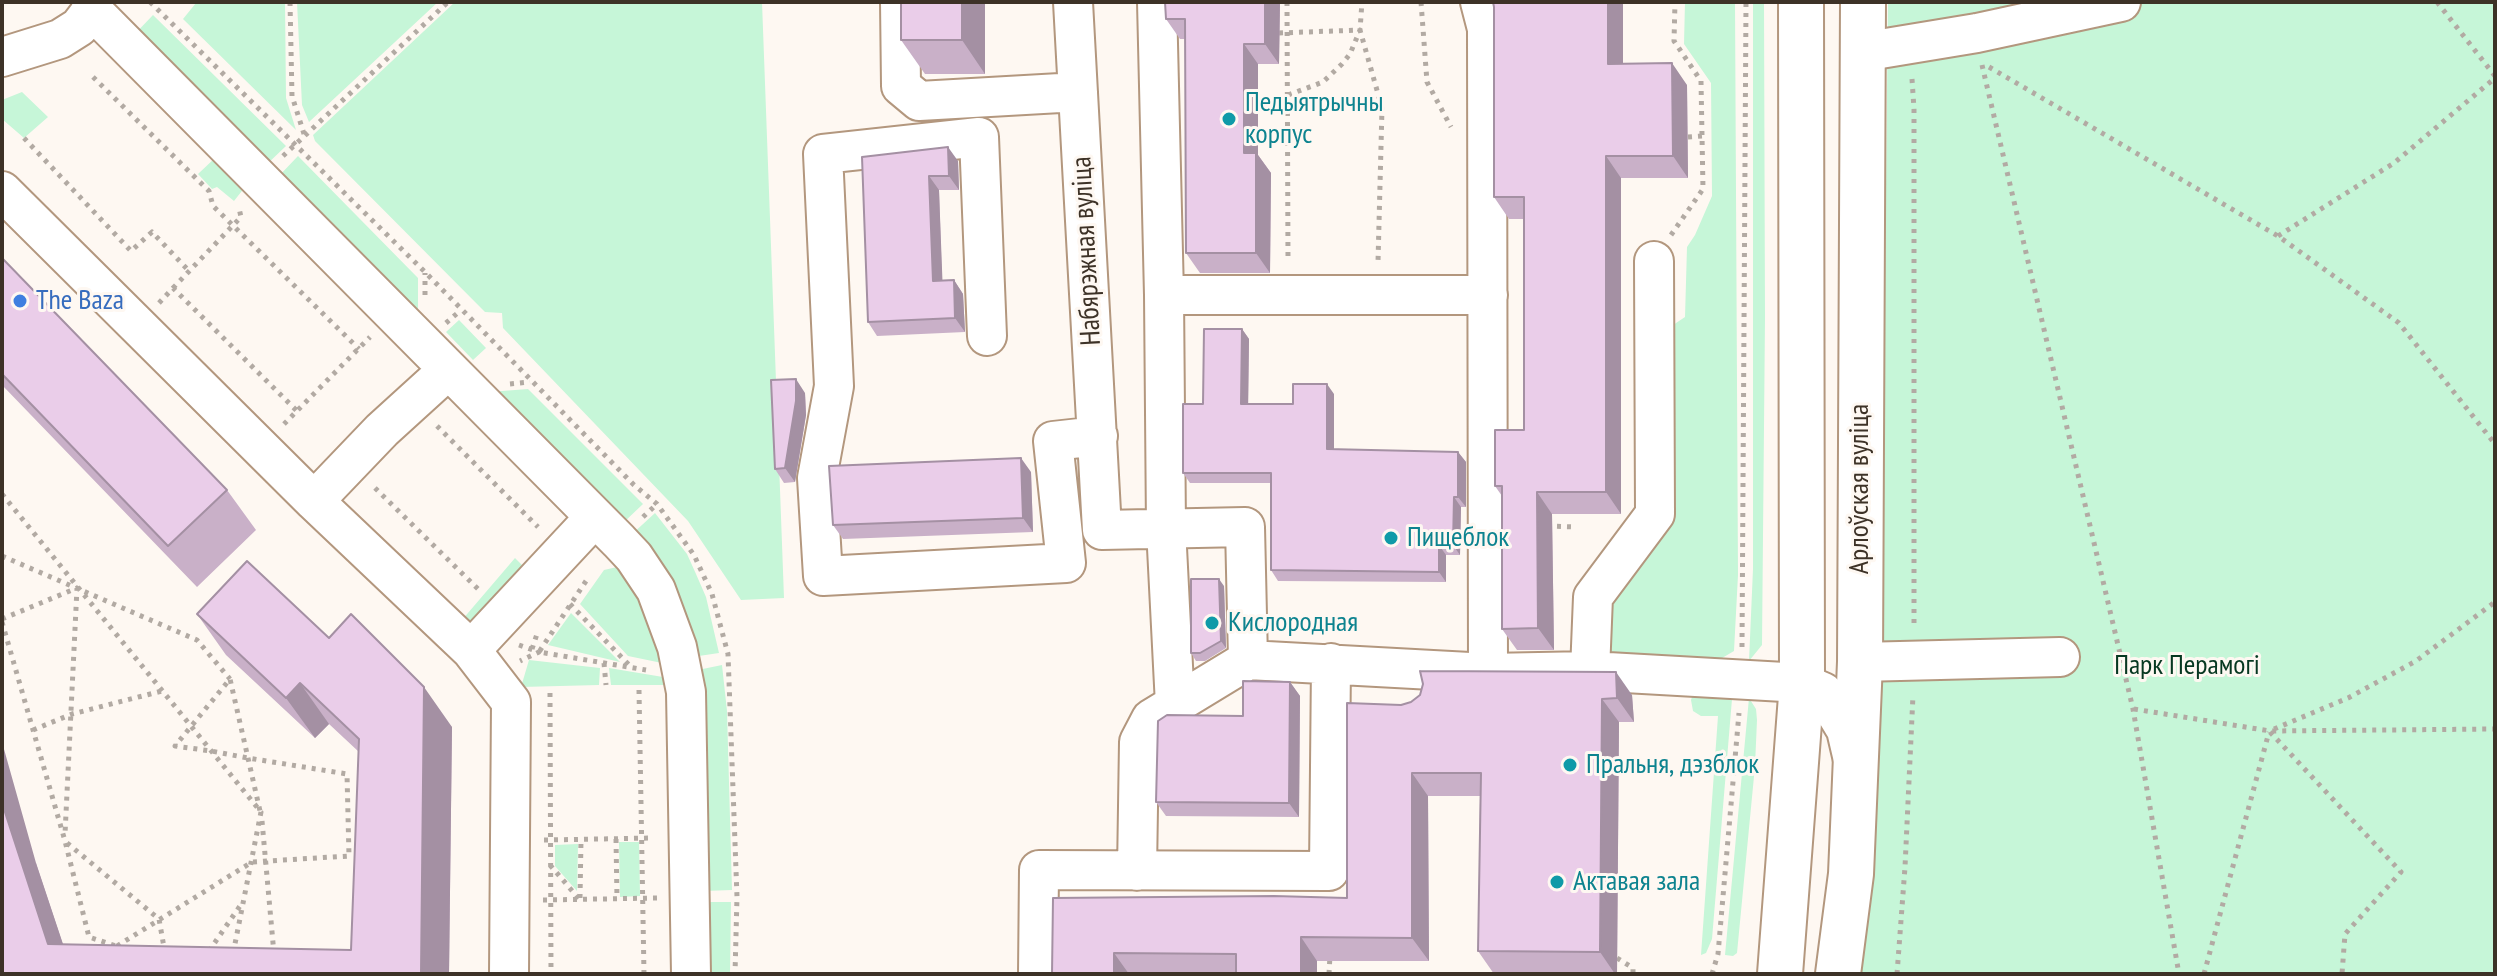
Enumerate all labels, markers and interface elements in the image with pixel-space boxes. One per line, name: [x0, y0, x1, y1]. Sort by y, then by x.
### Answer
place label: Педыятрычны корпус: [1245, 86, 1384, 152]
marker: Педыятрычны корпус: [1220, 110, 1238, 128]
street label: Набярэжная вуліца: [1065, 156, 1109, 346]
place label: The Baza: [36, 284, 124, 318]
marker: The Baza: [11, 292, 29, 310]
street label: Арлоўская вуліца: [1843, 404, 1877, 574]
place label: Пищеблок: [1407, 521, 1509, 555]
marker: Пищеблок: [1382, 529, 1400, 547]
place label: Кислородная: [1228, 606, 1358, 640]
marker: Кислородная: [1203, 614, 1221, 632]
park label: Парк Перамогі: [2114, 649, 2260, 683]
place label: Пральня, дэзблок: [1586, 748, 1759, 782]
marker: Пральня, дэзблок: [1561, 756, 1579, 774]
place label: Актавая зала: [1573, 865, 1700, 899]
marker: Актавая зала: [1548, 873, 1566, 891]

